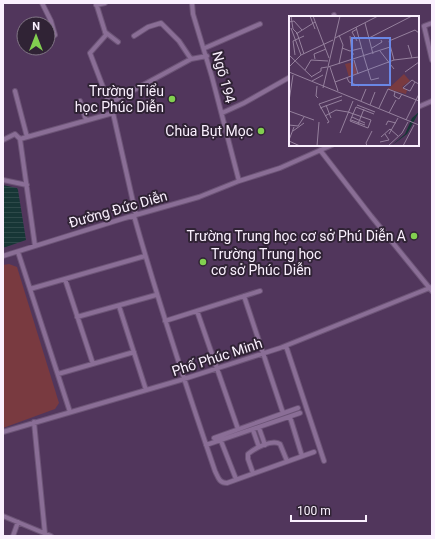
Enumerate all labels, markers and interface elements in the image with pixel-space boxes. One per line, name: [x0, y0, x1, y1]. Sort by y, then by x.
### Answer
north arrow: [16, 16, 56, 56]
inset map: [289, 16, 419, 146]
text: N: [32, 20, 40, 33]
street label: Ngõ 194: [209, 49, 239, 105]
place label: Trường Tiểu học Phúc Diễn: [75, 83, 164, 115]
marker: Trường Tiểu học Phúc Diễn: [167, 94, 177, 104]
place label: Chùa Bụt Mọc: [165, 123, 253, 139]
marker: Chùa Bụt Mọc: [256, 126, 266, 136]
street label: Đường Đức Diễn: [67, 187, 169, 231]
place label: Trường Trung học cơ sở Phú Diễn A: [186, 228, 406, 244]
marker: Trường Trung học cơ sở Phú Diễn A: [409, 231, 419, 241]
place label: Trường Trung học cơ sở Phúc Diễn: [211, 246, 321, 278]
marker: Trường Trung học cơ sở Phúc Diễn: [198, 257, 208, 267]
street label: Phố Phúc Minh: [170, 335, 264, 379]
scale bar: [291, 497, 366, 523]
text: 100 m: [297, 504, 331, 518]

